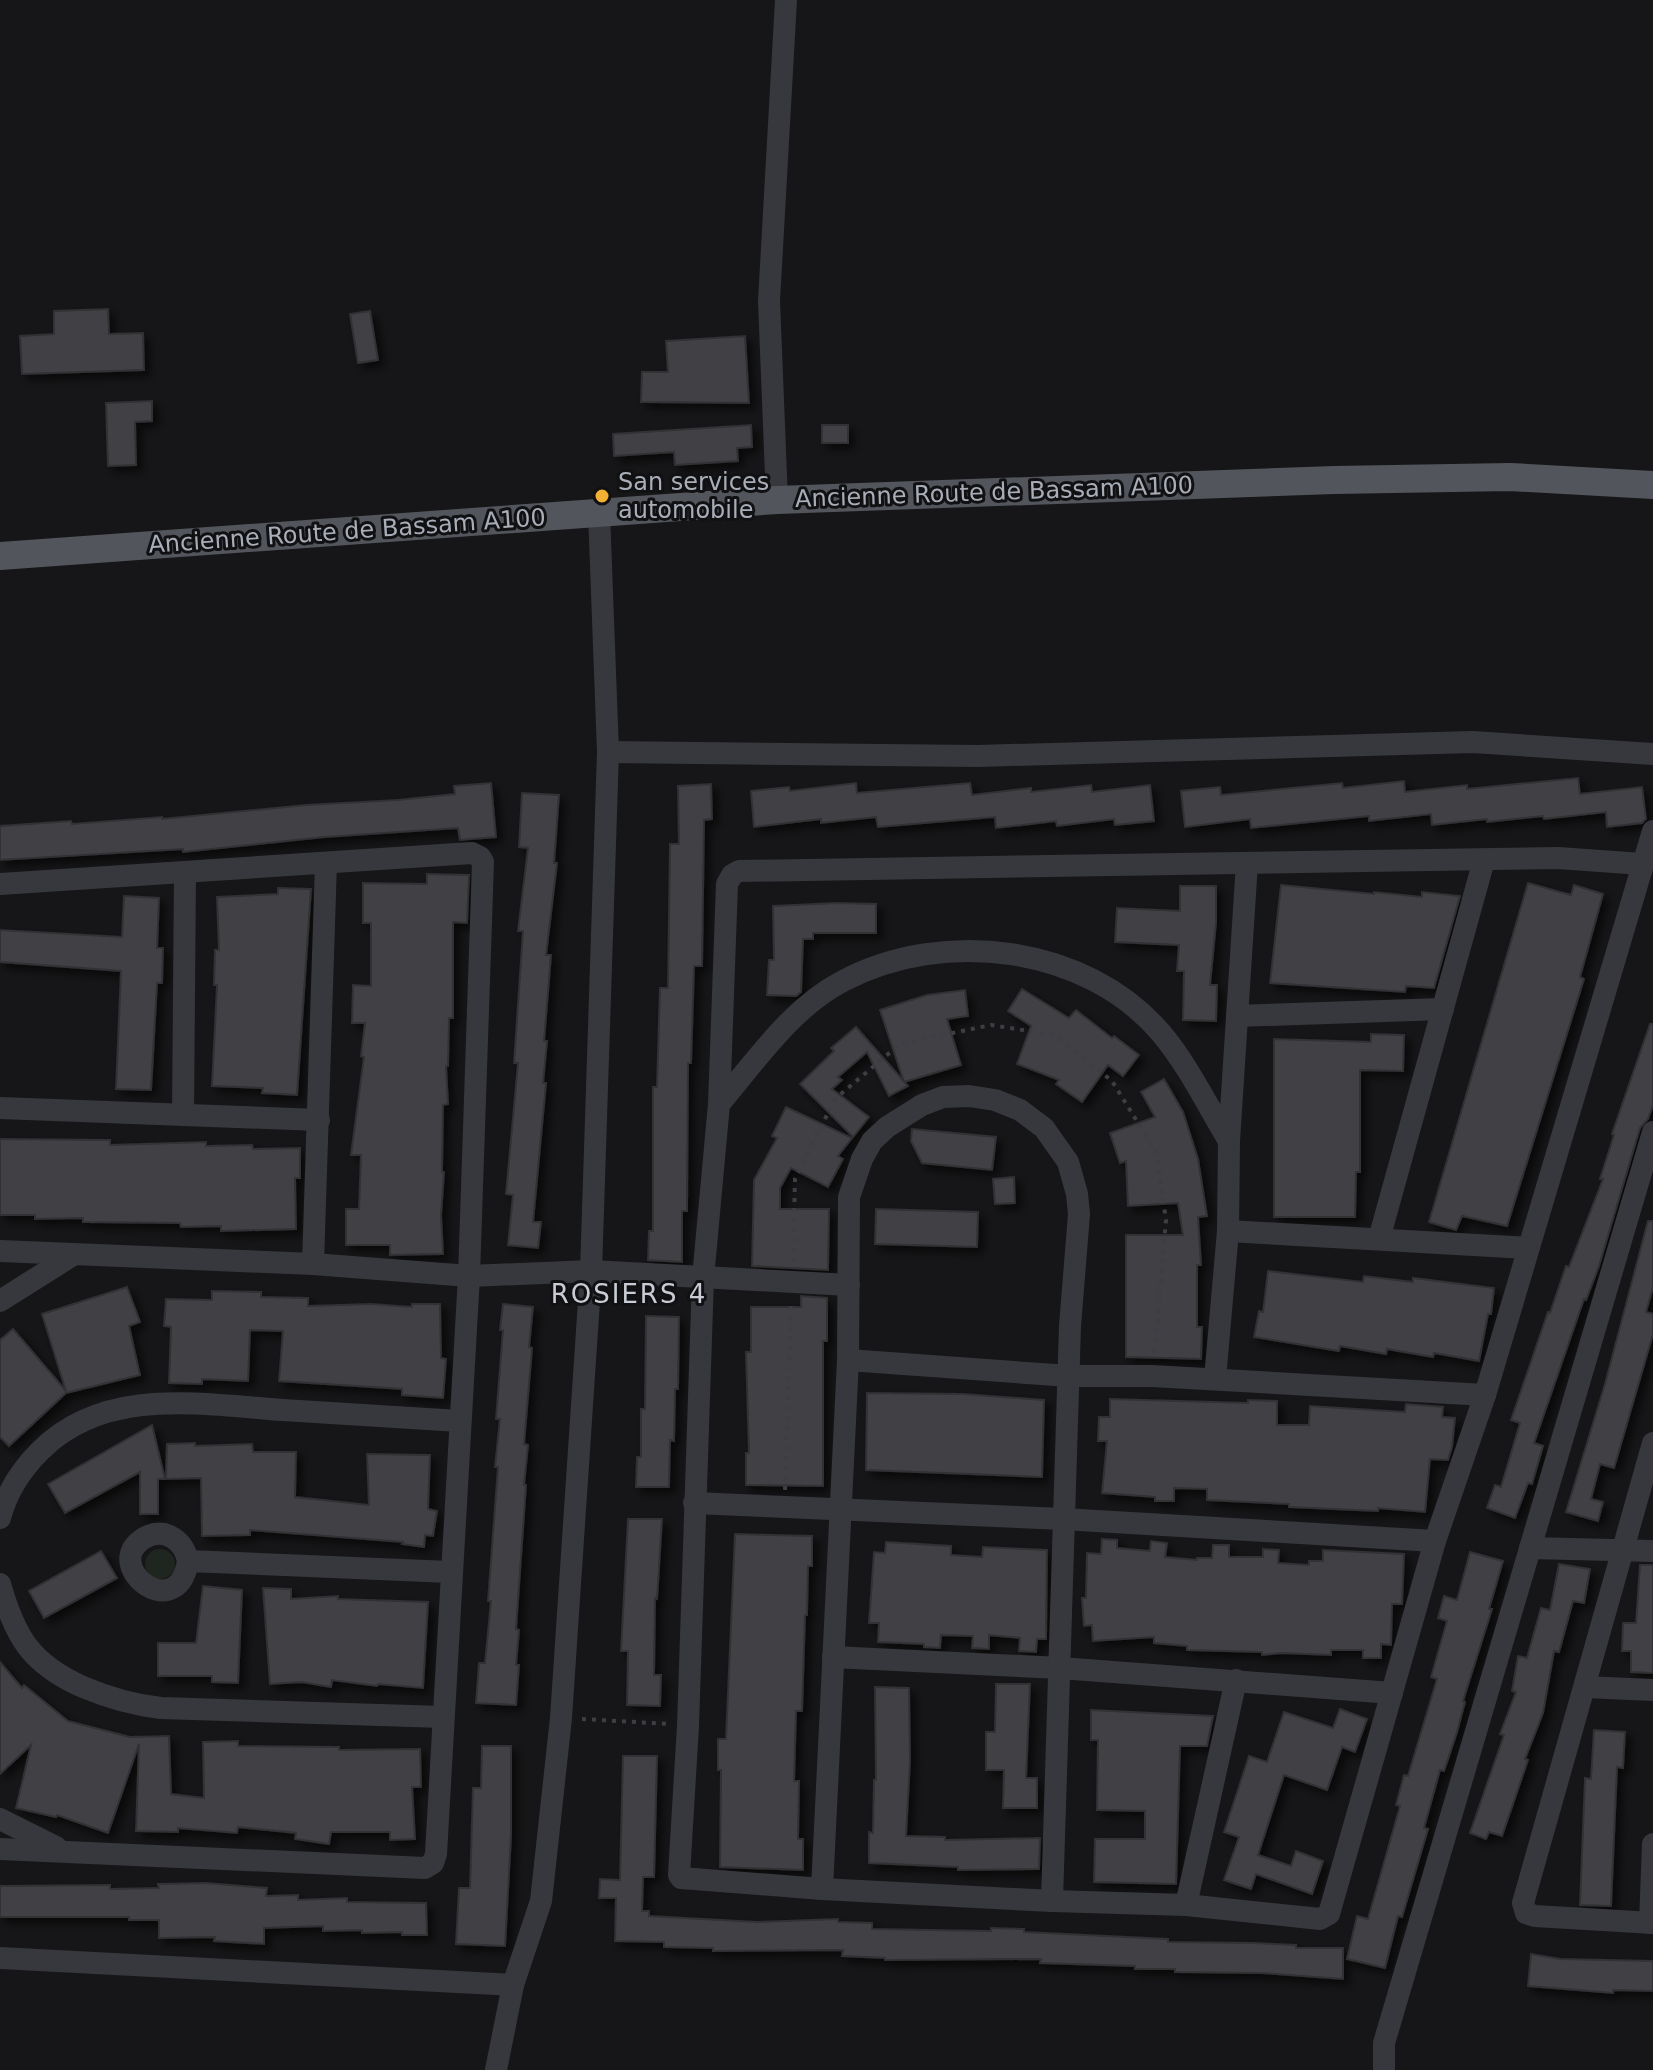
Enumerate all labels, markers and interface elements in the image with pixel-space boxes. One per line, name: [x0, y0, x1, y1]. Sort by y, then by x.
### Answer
place label: San services automobile: [618, 468, 769, 524]
street label: Ancienne Route de Bassam A100: [795, 471, 1193, 513]
marker: San services automobile: [593, 487, 611, 505]
street label: Ancienne Route de Bassam A100: [147, 503, 547, 559]
district label: ROSIERS 4: [551, 1279, 707, 1309]

